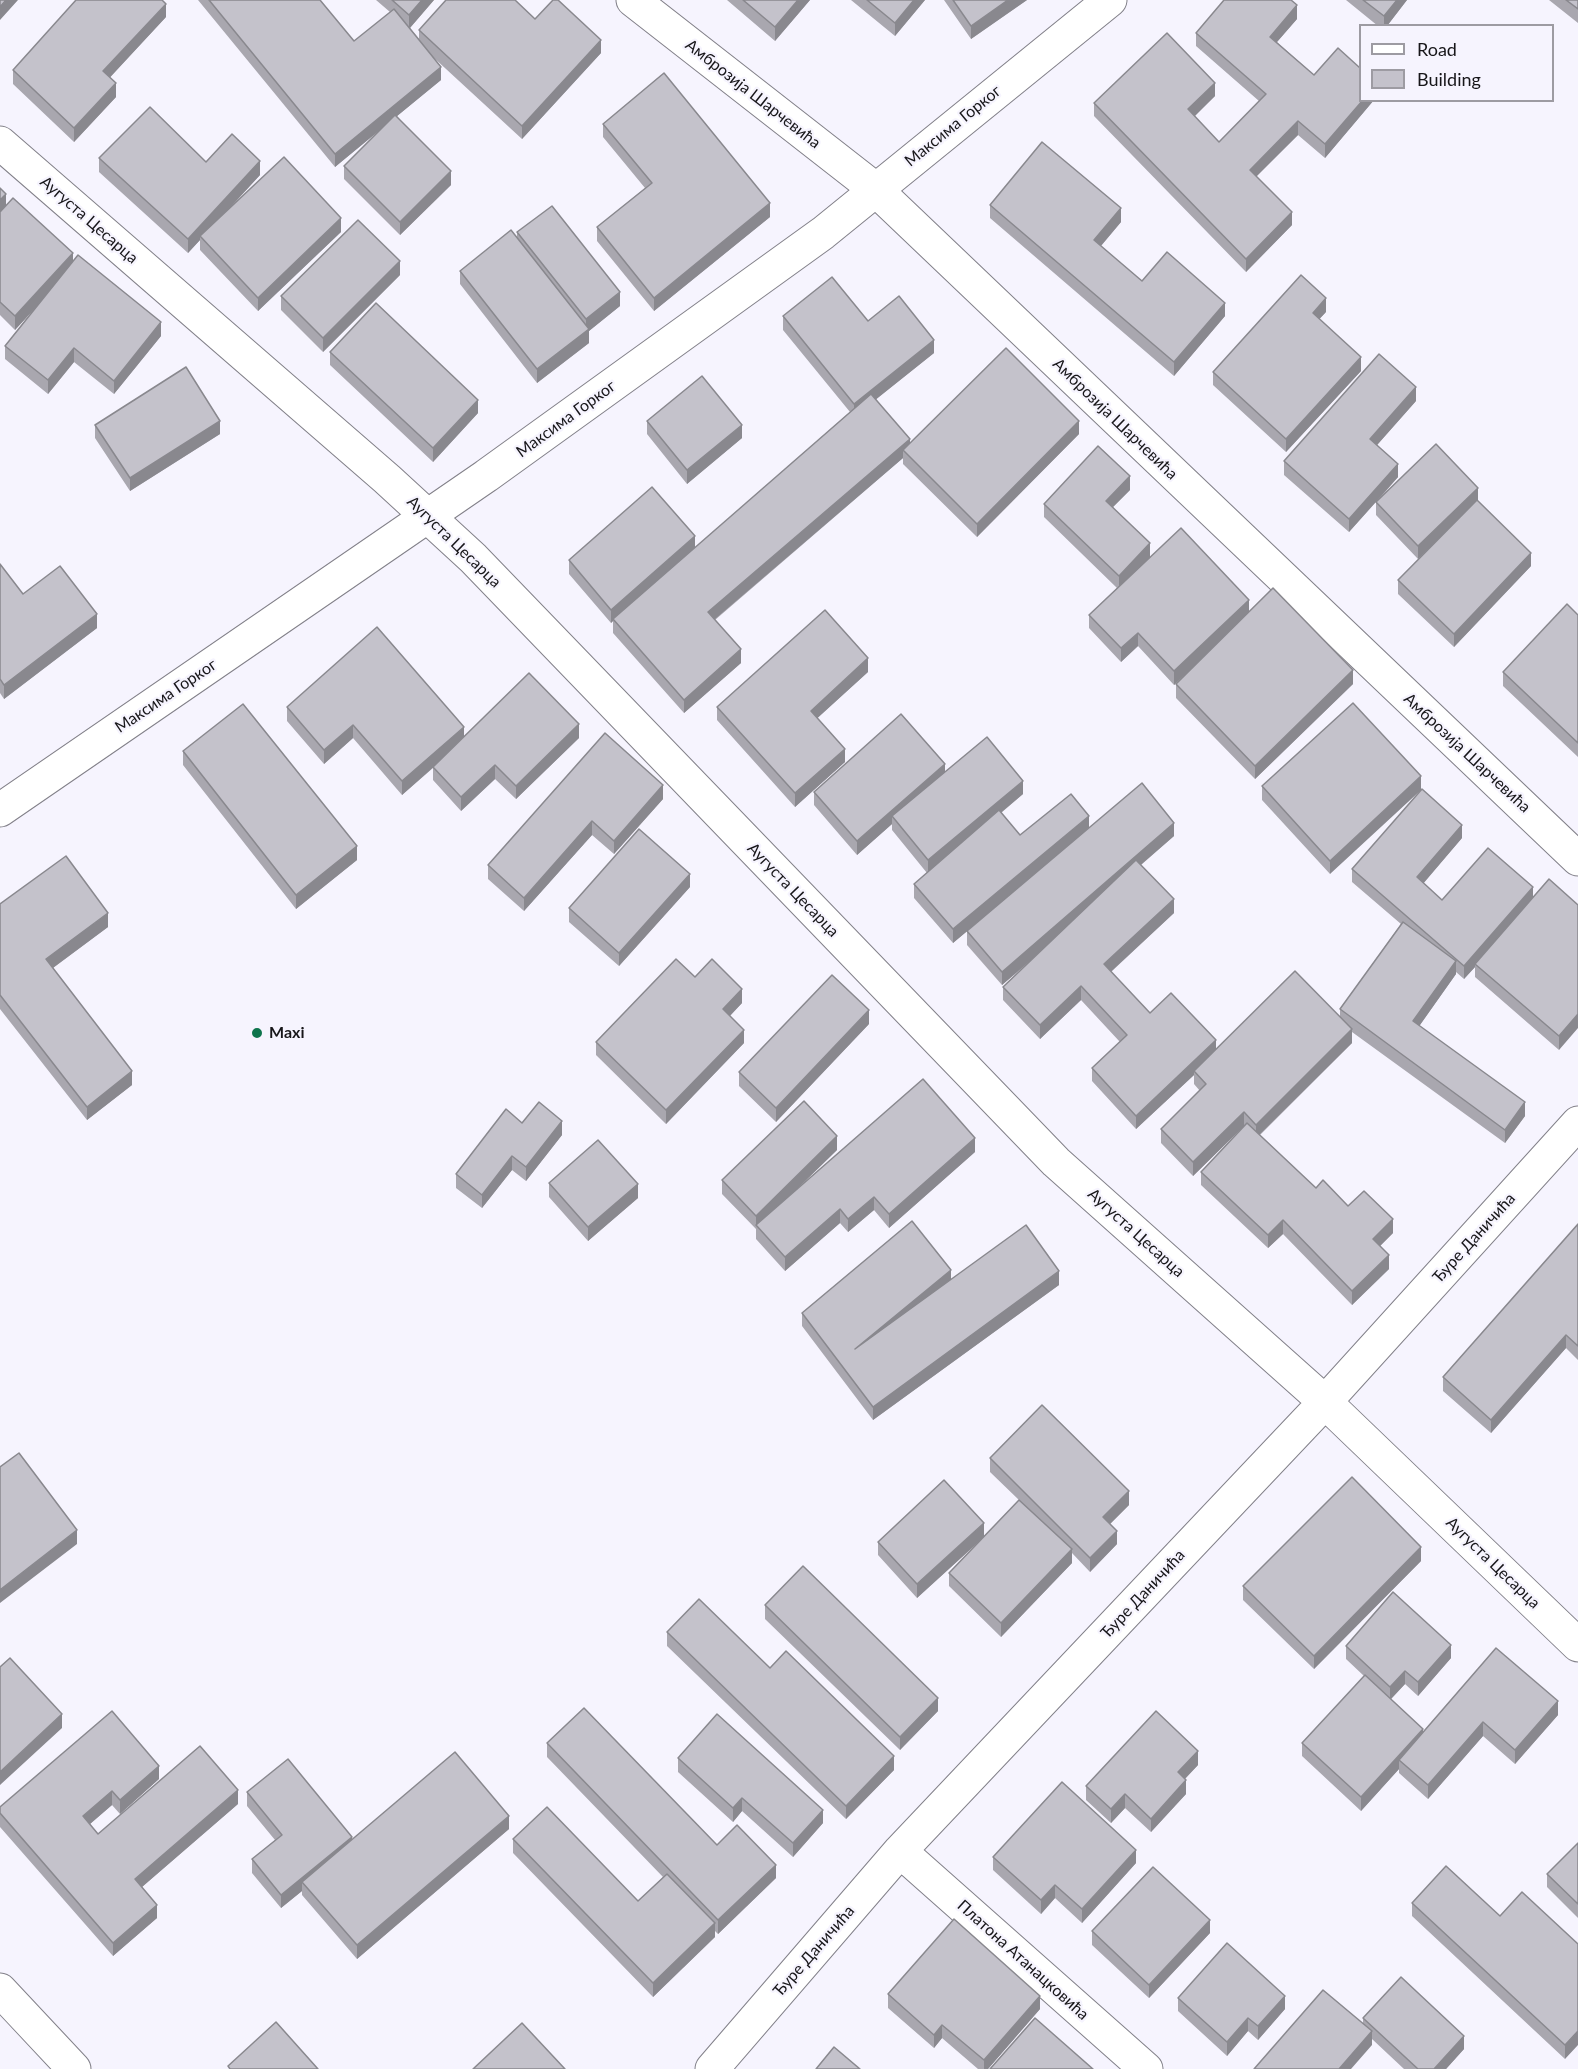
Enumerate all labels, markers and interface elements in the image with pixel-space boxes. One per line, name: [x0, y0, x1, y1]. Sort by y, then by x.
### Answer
legend: [1359, 24, 1554, 102]
street label: Амброзија Шарчевића: [682, 35, 824, 153]
text: Road: [1417, 38, 1457, 60]
text: Building: [1417, 68, 1481, 90]
street label: Максима Горког: [901, 81, 1005, 171]
street label: Аугуста Цесарца: [36, 172, 142, 268]
street label: Амброзија Шарчевића: [1049, 354, 1181, 484]
street label: Максима Горког: [513, 376, 619, 462]
street label: Аугуста Цесарца: [403, 492, 505, 592]
street label: Максима Горког: [112, 655, 220, 737]
street label: Амброзија Шарчевића: [1400, 689, 1534, 817]
street label: Аугуста Цесарца: [743, 839, 843, 941]
place label: Maxi: [269, 1023, 304, 1043]
marker: Maxi: [250, 1026, 264, 1040]
street label: Аугуста Цесарца: [1084, 1185, 1188, 1281]
street label: Ђуре Даничића: [1429, 1189, 1519, 1287]
street label: Аугуста Цесарца: [1442, 1513, 1544, 1613]
street label: Ђуре Даничића: [1097, 1546, 1189, 1642]
street label: Платона Атанацковића: [953, 1896, 1093, 2024]
street label: Ђуре Даничића: [769, 1902, 859, 2000]

